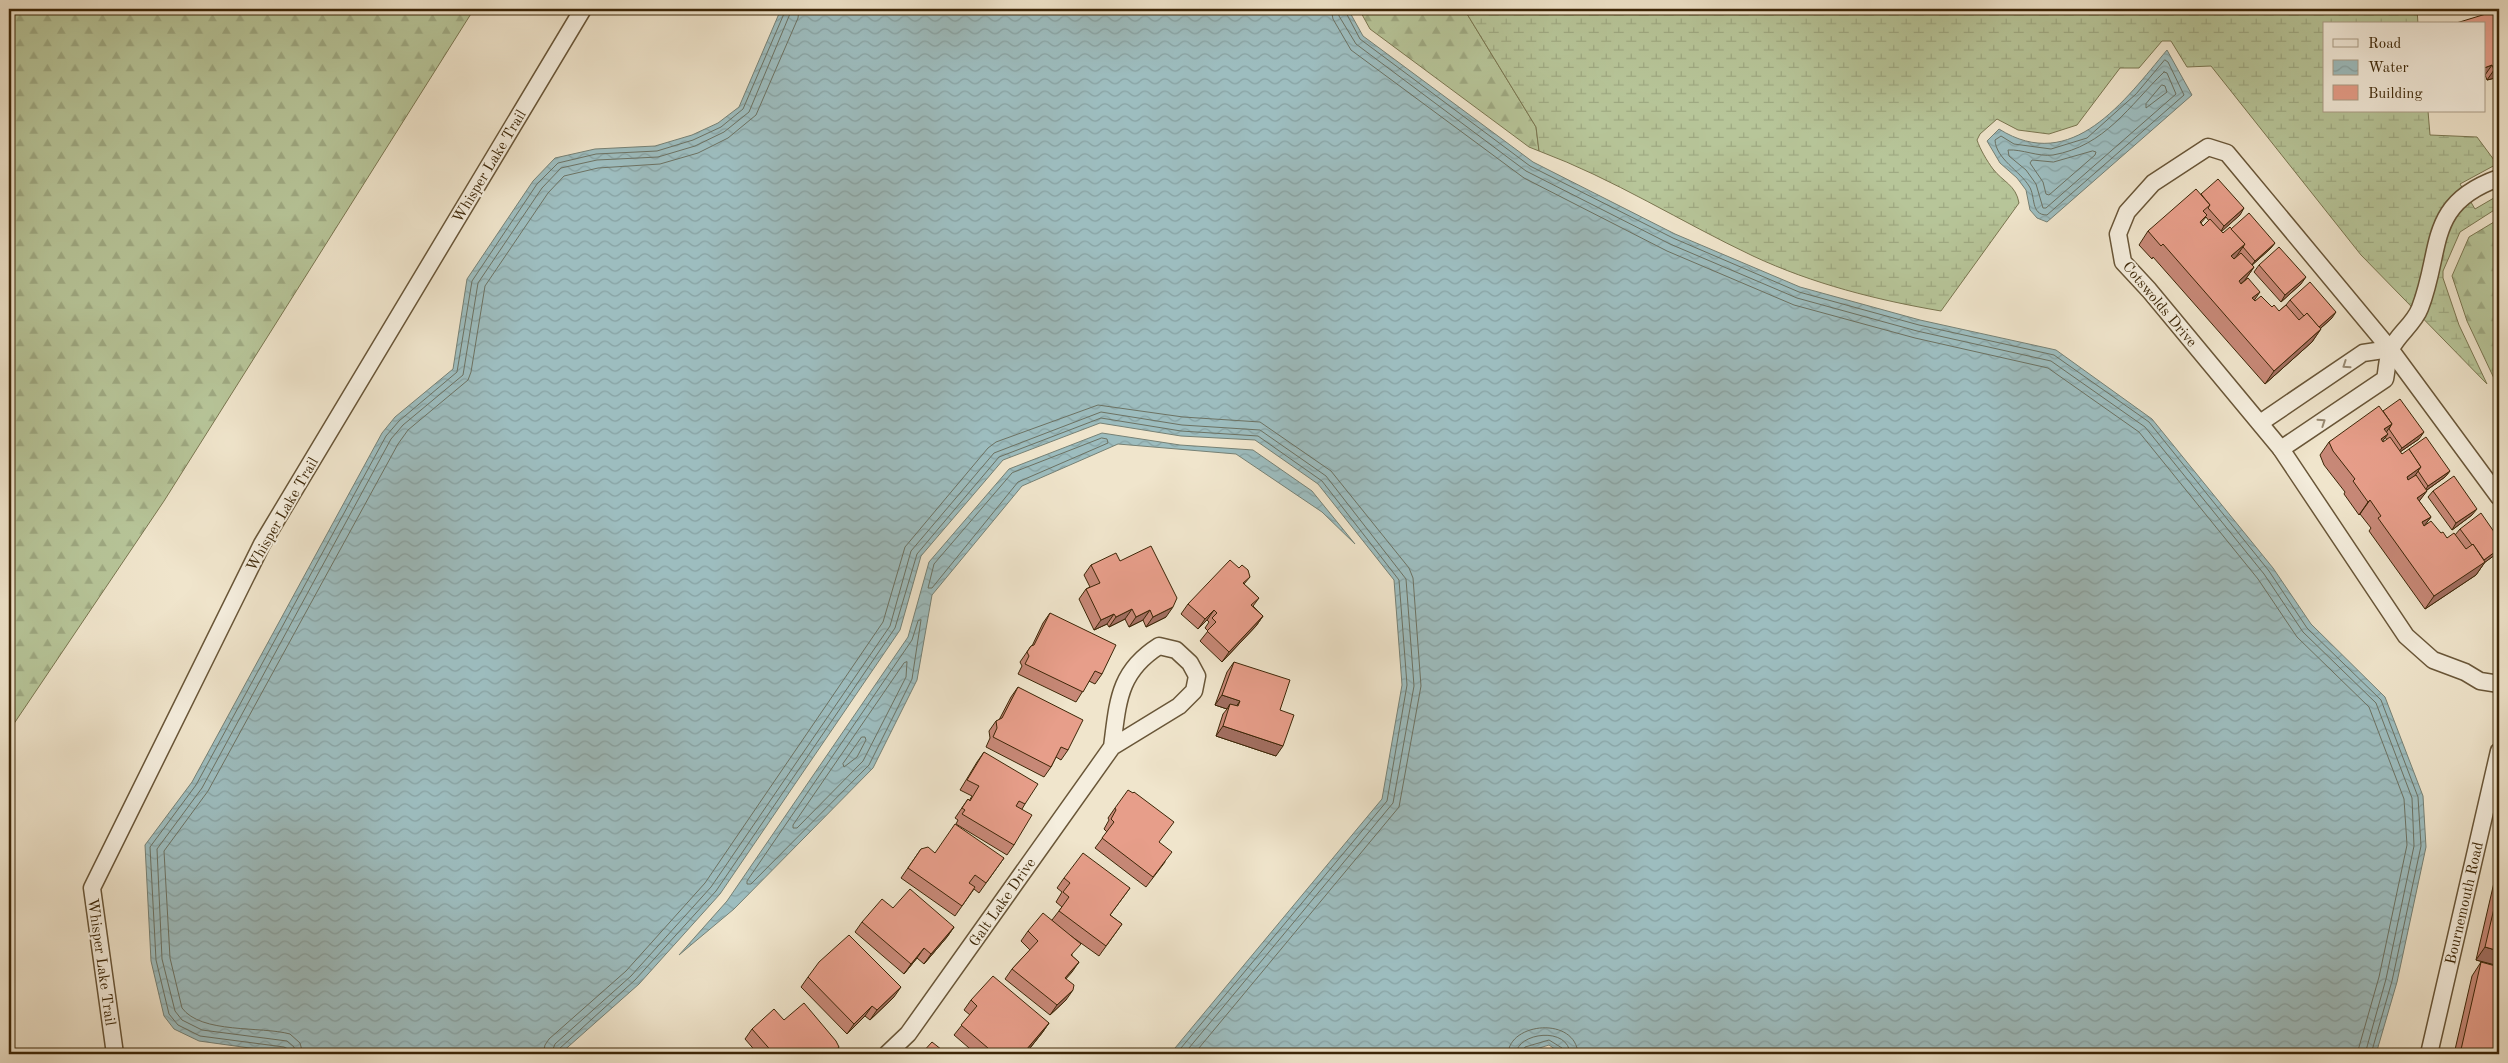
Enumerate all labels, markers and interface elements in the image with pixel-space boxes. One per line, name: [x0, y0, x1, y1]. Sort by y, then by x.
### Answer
legend: [2323, 22, 2486, 112]
text: Road: [2368, 37, 2402, 52]
text: Water: [2368, 61, 2409, 76]
text: Building: [2368, 87, 2423, 102]
street label: Whisper Lake Trail: [451, 108, 530, 226]
street label: Cotswolds Drive: [2119, 259, 2199, 351]
one-way arrow: [2342, 359, 2351, 368]
one-way arrow: [2317, 418, 2326, 428]
street label: Whisper Lake Trail: [245, 455, 322, 574]
street label: Bournemouth Road: [2444, 840, 2487, 966]
street label: Galt Lake Drive: [967, 856, 1039, 950]
street label: Whisper Lake Trail: [84, 898, 117, 1027]

